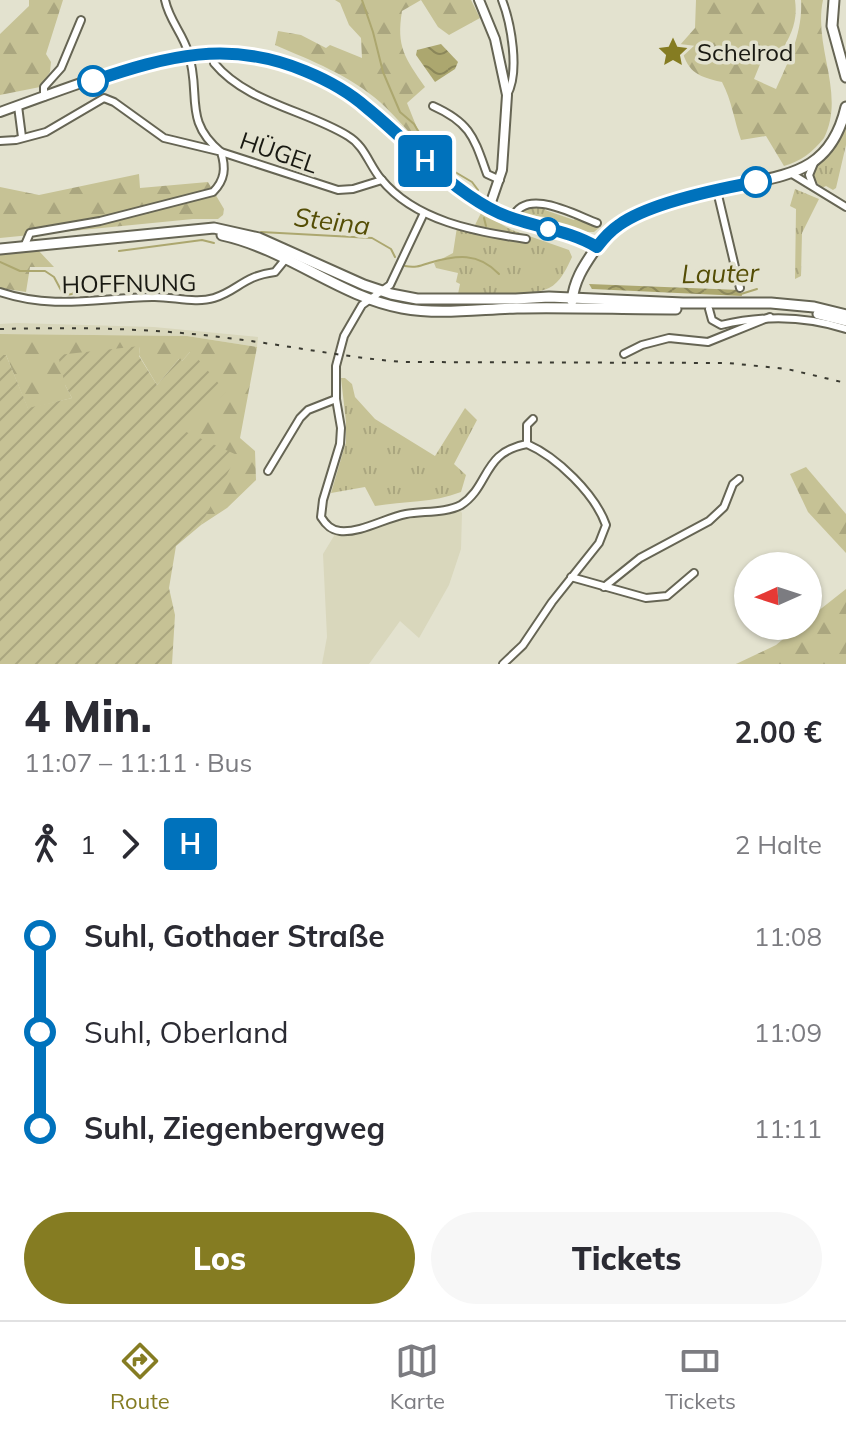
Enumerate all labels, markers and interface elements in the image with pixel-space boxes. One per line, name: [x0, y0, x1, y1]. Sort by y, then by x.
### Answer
place icon: Schelrod: [656, 35, 690, 69]
place label: Schelrod: [697, 37, 793, 67]
unlabelled marker: [78, 66, 108, 96]
street label: HÜGEL: [236, 125, 322, 179]
line badge: H: [399, 135, 451, 187]
text: H: [414, 143, 436, 178]
unlabelled marker: [741, 167, 771, 197]
water label: Steina: [292, 200, 372, 242]
unlabelled marker: [537, 218, 559, 240]
water label: Lauter: [681, 256, 761, 290]
street label: HOFFNUNG: [61, 267, 197, 299]
north arrow: [734, 552, 822, 640]
map controls: [734, 552, 822, 640]
text: 4 Min.: [24, 688, 152, 743]
text: 2.00 €: [734, 713, 822, 751]
text: 11:07 – 11:11 · Bus: [24, 746, 253, 779]
icon: walk: [24, 822, 68, 866]
icon: forward: [108, 822, 152, 866]
text: H: [180, 826, 201, 861]
text: 1: [80, 828, 96, 861]
text: 2 Halte: [735, 828, 822, 861]
text: Suhl, Gothaer Straße: [84, 917, 385, 955]
text: 11:08: [754, 920, 822, 953]
text: Suhl, Oberland: [84, 1013, 288, 1051]
text: 11:09: [754, 1016, 822, 1049]
text: Suhl, Ziegenbergweg: [84, 1109, 385, 1147]
text: 11:11: [754, 1112, 822, 1145]
button: Los: [24, 1212, 415, 1304]
button: Tickets: [431, 1212, 822, 1304]
tab: Route: [110, 1339, 170, 1415]
tab: Karte: [390, 1339, 445, 1415]
tab: Tickets: [665, 1339, 736, 1415]

